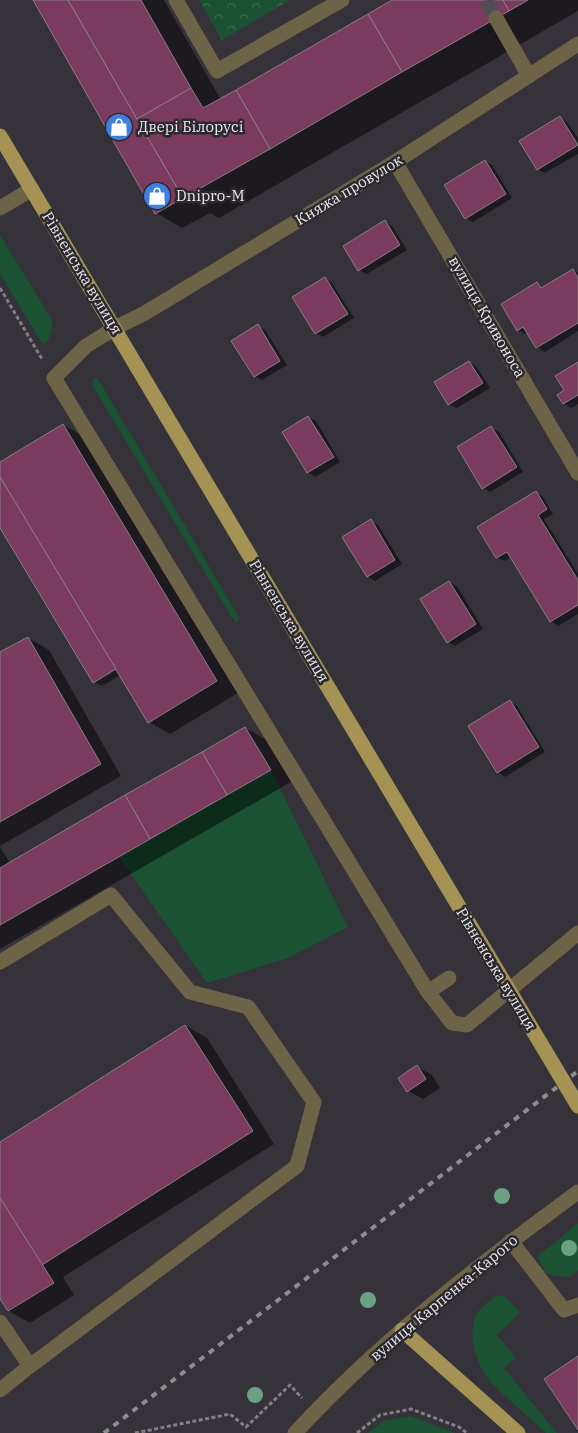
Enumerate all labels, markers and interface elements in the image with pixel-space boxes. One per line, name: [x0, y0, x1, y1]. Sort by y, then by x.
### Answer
shop icon: Двері Білорусі: [104, 112, 134, 142]
place label: Двері Білорусі: [138, 117, 244, 136]
street label: Княжа провулок: [292, 150, 406, 229]
shop icon: Dnipro-M: [142, 181, 172, 211]
place label: Dnipro-M: [176, 186, 244, 205]
street label: Рівненська вулиця: [38, 208, 127, 338]
street label: вулиця Кривоноса: [445, 253, 530, 381]
street label: Рівненська вулиця: [245, 556, 334, 686]
street label: Рівненська вулиця: [452, 904, 541, 1034]
street label: вулиця Карпенка-Карого: [366, 1230, 521, 1365]

